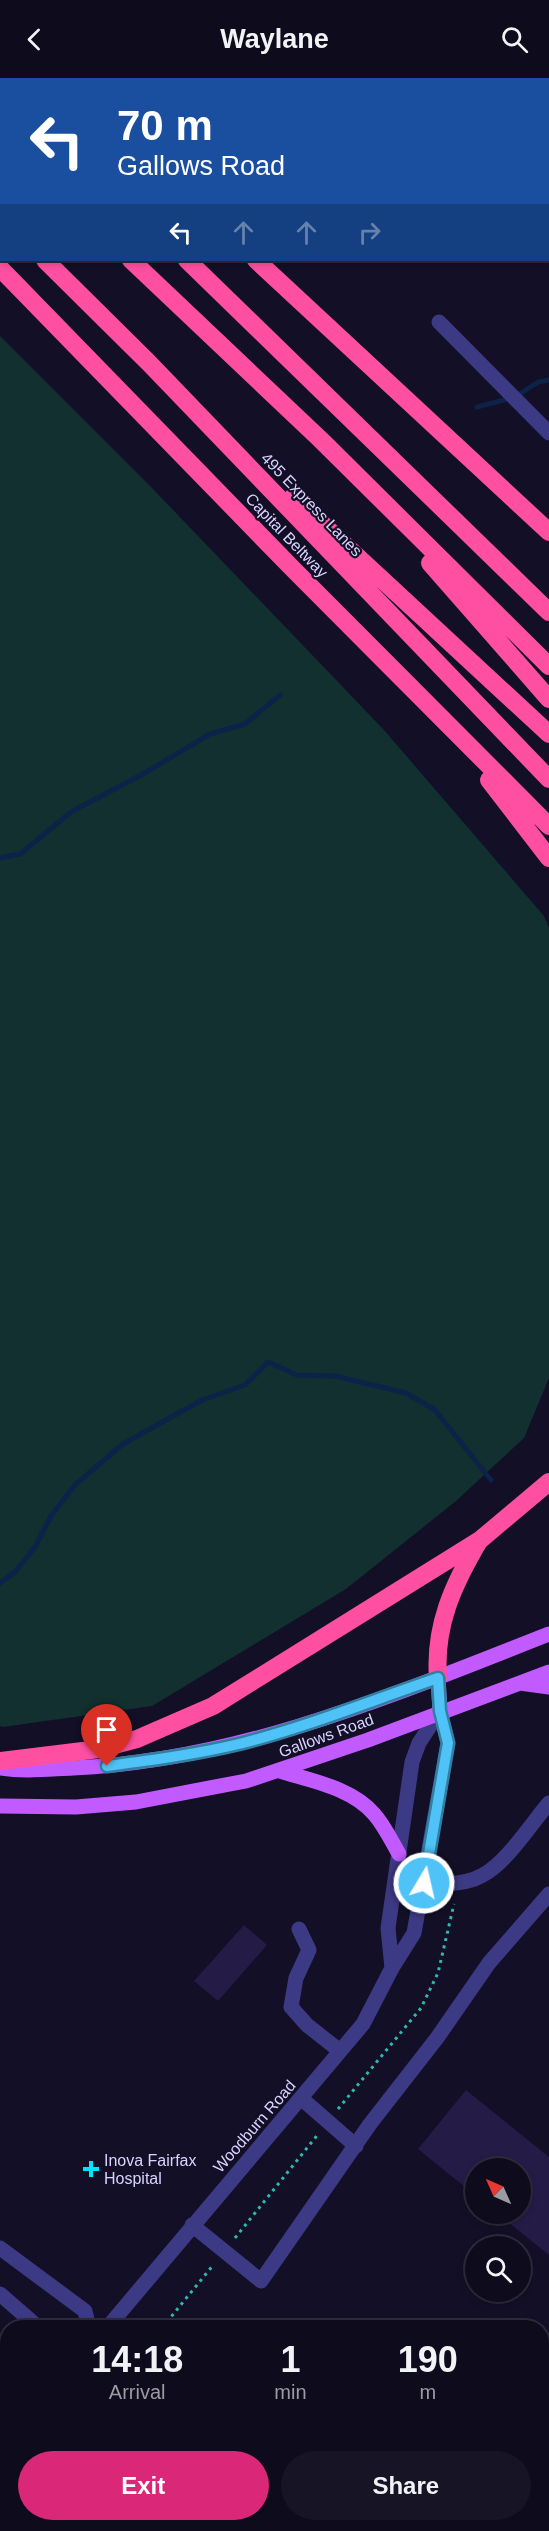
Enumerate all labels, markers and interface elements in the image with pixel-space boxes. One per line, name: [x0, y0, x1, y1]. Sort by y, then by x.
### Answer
icon: back: [18, 23, 51, 56]
icon: search: [498, 23, 531, 56]
text: Waylane: [220, 24, 329, 54]
icon: left: [18, 102, 96, 180]
text: 70 m: [117, 102, 213, 149]
text: Gallows Road: [117, 151, 285, 181]
icon: left: [164, 216, 197, 249]
icon: ahead: [227, 216, 260, 249]
icon: ahead: [290, 216, 323, 249]
icon: right: [353, 216, 386, 249]
street label: 495 Express Lanes: [258, 449, 365, 560]
street label: Capital Beltway: [242, 490, 331, 581]
pin: [81, 1704, 132, 1766]
street label: Gallows Road: [276, 1710, 376, 1760]
icon: arrive: [90, 1713, 123, 1746]
position arrow: [392, 1851, 456, 1915]
street label: Woodburn Road: [210, 2077, 299, 2176]
place label: Inova Fairfax Hospital: [104, 2152, 196, 2187]
north arrow: [465, 2158, 531, 2224]
map controls: [465, 2158, 531, 2302]
marker: Inova Fairfax Hospital: [82, 2160, 100, 2178]
button: search: [465, 2236, 531, 2302]
text: 14:18: [91, 2339, 183, 2380]
text: 1: [280, 2339, 300, 2380]
text: 190: [398, 2339, 458, 2380]
text: Arrival: [109, 2381, 166, 2403]
text: min: [274, 2381, 307, 2403]
text: m: [419, 2381, 436, 2403]
button: Exit: [18, 2451, 269, 2520]
button: Share: [281, 2451, 531, 2520]

